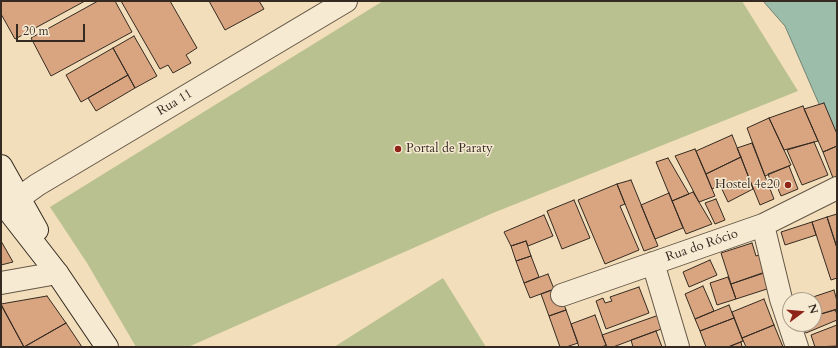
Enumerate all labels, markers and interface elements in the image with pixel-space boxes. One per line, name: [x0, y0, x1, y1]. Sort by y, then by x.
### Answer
scale bar: [18, 16, 87, 42]
text: 20 m: [23, 23, 49, 39]
street label: Rua 11: [154, 86, 196, 120]
place label: Portal de Paraty: [406, 141, 493, 157]
marker: Portal de Paraty: [393, 144, 403, 154]
place label: Hostel 4e20: [715, 177, 780, 193]
marker: Hostel 4e20: [783, 180, 793, 190]
street label: Rua do Rócio: [664, 226, 740, 266]
north arrow: [782, 292, 822, 332]
text: N: [805, 302, 822, 315]

